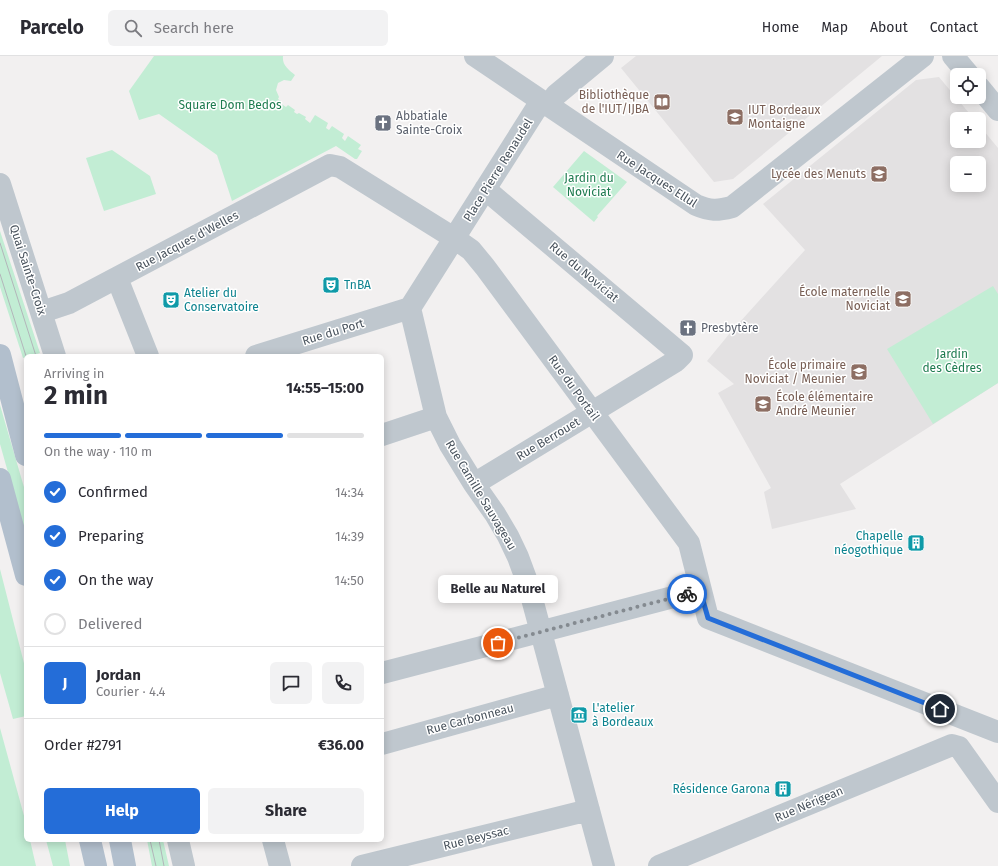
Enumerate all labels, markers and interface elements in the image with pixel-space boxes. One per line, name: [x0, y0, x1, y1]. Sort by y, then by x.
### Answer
search box: [108, 10, 388, 46]
text: Parcelo: [20, 16, 84, 39]
icon: search: [122, 17, 144, 39]
text: Search here: [154, 19, 234, 37]
text: Home: [762, 19, 799, 36]
text: Map: [821, 19, 848, 36]
text: About: [870, 19, 908, 36]
text: Contact: [930, 19, 978, 36]
map controls: [950, 68, 986, 192]
button: locate: [950, 68, 986, 104]
place label: Bibliothèque de l'IUT/IJBA: [579, 88, 649, 116]
library icon: Bibliothèque de l'IUT/IJBA: [652, 92, 672, 112]
park label: Square Dom Bedos: [178, 98, 282, 112]
place label: IUT Bordeaux Montaigne: [748, 103, 821, 131]
school or university icon: IUT Bordeaux Montaigne: [725, 107, 745, 127]
place label: Abbatiale Sainte-Croix: [396, 109, 462, 137]
button: +: [950, 112, 986, 148]
church icon: Abbatiale Sainte-Croix: [373, 113, 393, 133]
street label: Place Pierre Renaudel: [461, 115, 536, 224]
street label: Rue Jacques Ellul: [614, 148, 700, 210]
button: −: [950, 156, 986, 192]
school or university icon: Lycée des Menuts: [869, 164, 889, 184]
place label: Lycée des Menuts: [771, 167, 866, 181]
park label: Jardin du Noviciat: [564, 171, 614, 199]
street label: Rue Jacques d'Welles: [133, 208, 241, 274]
street label: Quai Sainte-Croix: [7, 223, 49, 317]
street label: Rue du Noviciat: [547, 239, 622, 305]
theatre icon: TnBA: [321, 275, 341, 295]
place label: TnBA: [344, 278, 371, 292]
place label: École maternelle Noviciat: [799, 284, 891, 313]
place label: Atelier du Conservatoire: [184, 286, 259, 314]
school or university icon: École maternelle Noviciat: [893, 289, 913, 309]
theatre icon: Atelier du Conservatoire: [161, 290, 181, 310]
street label: Rue du Port: [300, 316, 366, 348]
church icon: Presbytère: [678, 318, 698, 338]
place label: Presbytère: [701, 321, 759, 335]
park label: Jardin des Cèdres: [922, 347, 982, 375]
street label: Rue du Portail: [546, 353, 603, 424]
place label: École primaire Noviciat / Meunier: [745, 357, 846, 386]
school or university icon: École primaire Noviciat / Meunier: [849, 362, 869, 382]
text: Arriving in: [44, 366, 104, 381]
text: 14:55–15:00: [286, 379, 364, 397]
text: 2 min: [44, 380, 108, 411]
place label: École élémentaire André Meunier: [776, 389, 873, 418]
school or university icon: École élémentaire André Meunier: [753, 394, 773, 414]
street label: Rue Berrouet: [514, 414, 583, 463]
street label: Rue Camille Sauvageau: [443, 438, 519, 552]
text: On the way · 110 m: [44, 444, 152, 459]
icon: check: [44, 481, 66, 503]
text: Confirmed: [78, 483, 148, 501]
text: 14:34: [335, 485, 364, 500]
icon: check: [44, 525, 66, 547]
text: Preparing: [78, 527, 143, 545]
text: 14:39: [335, 529, 364, 544]
place label: Chapelle néogothique: [834, 529, 903, 557]
building icon: Chapelle néogothique: [906, 533, 926, 553]
icon: check: [44, 569, 66, 591]
text: On the way: [78, 571, 153, 589]
text: 14:50: [335, 573, 364, 588]
courier: [667, 574, 707, 614]
callout: Belle au Naturel: [438, 575, 558, 603]
text: Belle au Naturel: [451, 581, 545, 596]
icon: bike: [676, 583, 698, 605]
text: Delivered: [78, 615, 142, 633]
pin: [481, 626, 515, 660]
icon: bag: [487, 632, 509, 654]
button: chat: [270, 662, 312, 704]
button: phone: [322, 662, 364, 704]
text: Jordan: [96, 666, 141, 684]
text: J: [63, 674, 67, 692]
text: Courier · 4.4: [96, 684, 166, 699]
pin: [923, 692, 957, 726]
icon: home: [929, 698, 951, 720]
street label: Rue Carbonneau: [425, 701, 515, 737]
place label: L'atelier à Bordeaux: [592, 701, 653, 729]
museum icon: L'atelier à Bordeaux: [569, 705, 589, 725]
text: Order #2791: [44, 736, 122, 754]
text: €36.00: [318, 736, 364, 754]
building icon: Résidence Garona: [773, 779, 793, 799]
place label: Résidence Garona: [672, 782, 770, 796]
street label: Rue Nérigean: [773, 783, 845, 825]
button: Help: [44, 788, 200, 834]
button: Share: [208, 788, 364, 834]
street label: Rue Beyssac: [442, 823, 510, 853]

